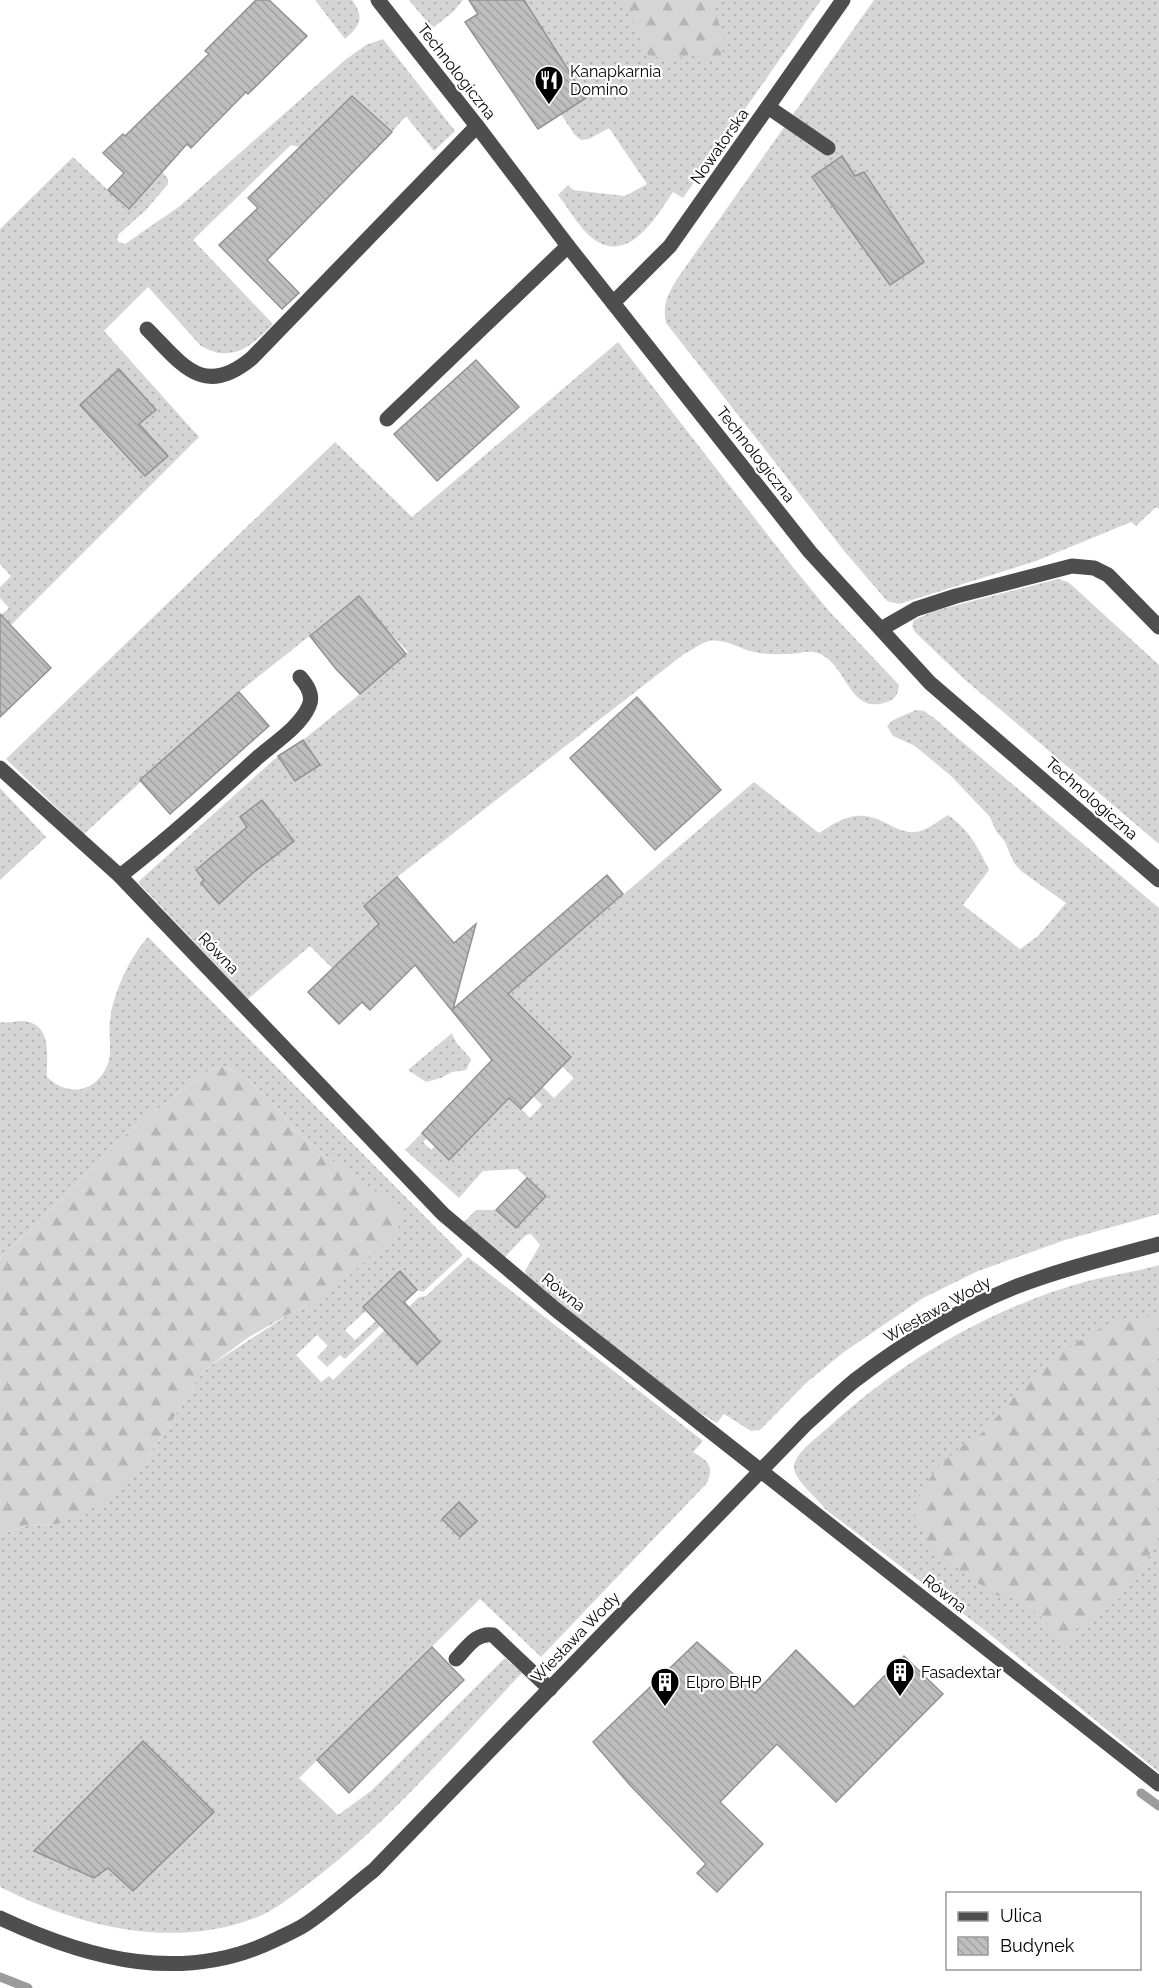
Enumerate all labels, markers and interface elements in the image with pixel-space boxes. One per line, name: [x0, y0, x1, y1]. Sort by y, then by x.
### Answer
street label: Technologiczna: [413, 20, 500, 123]
place label: Kanapkarnia Domino: [570, 62, 661, 99]
restaurant icon: Kanapkarnia Domino: [533, 64, 565, 106]
street label: Nowatorska: [686, 105, 752, 188]
street label: Technologiczna: [712, 403, 799, 506]
street label: Technologiczna: [1042, 753, 1142, 844]
street label: Równa: [194, 929, 243, 978]
street label: Równa: [538, 1269, 589, 1316]
street label: Wiesława Wody: [880, 1272, 994, 1347]
street label: Równa: [919, 1570, 970, 1616]
street label: Wiesława Wody: [527, 1588, 624, 1687]
building icon: Fasadextar: [884, 1656, 916, 1698]
place label: Fasadextar: [921, 1663, 1002, 1682]
building icon: Elpro BHP: [649, 1666, 681, 1708]
place label: Elpro BHP: [686, 1673, 761, 1692]
legend: [946, 1892, 1141, 1970]
text: Ulica: [1000, 1905, 1042, 1926]
text: Budynek: [1000, 1935, 1075, 1956]

